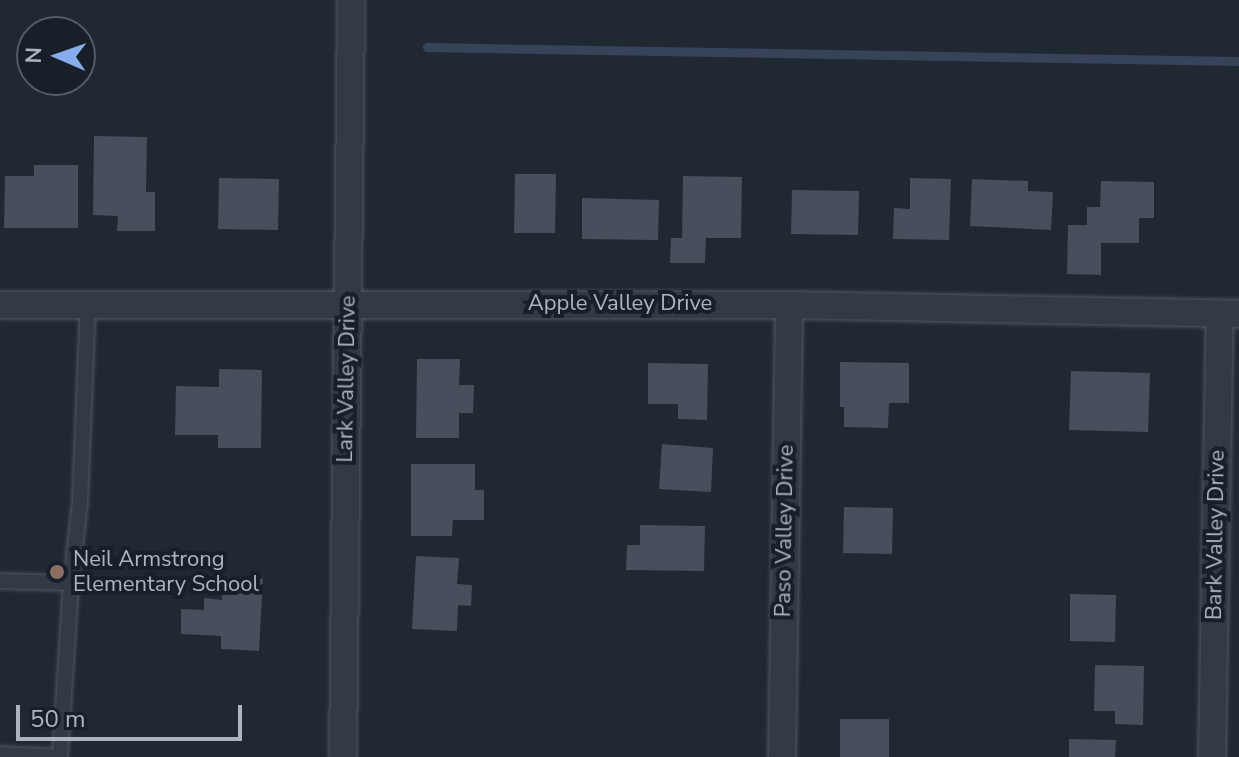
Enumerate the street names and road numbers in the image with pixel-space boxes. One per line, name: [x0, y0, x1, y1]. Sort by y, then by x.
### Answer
street label: Apple Valley Drive: [528, 291, 712, 317]
street label: Lark Valley Drive: [332, 295, 362, 463]
street label: Paso Valley Drive: [770, 444, 800, 618]
street label: Bark Valley Drive: [1201, 450, 1231, 620]

